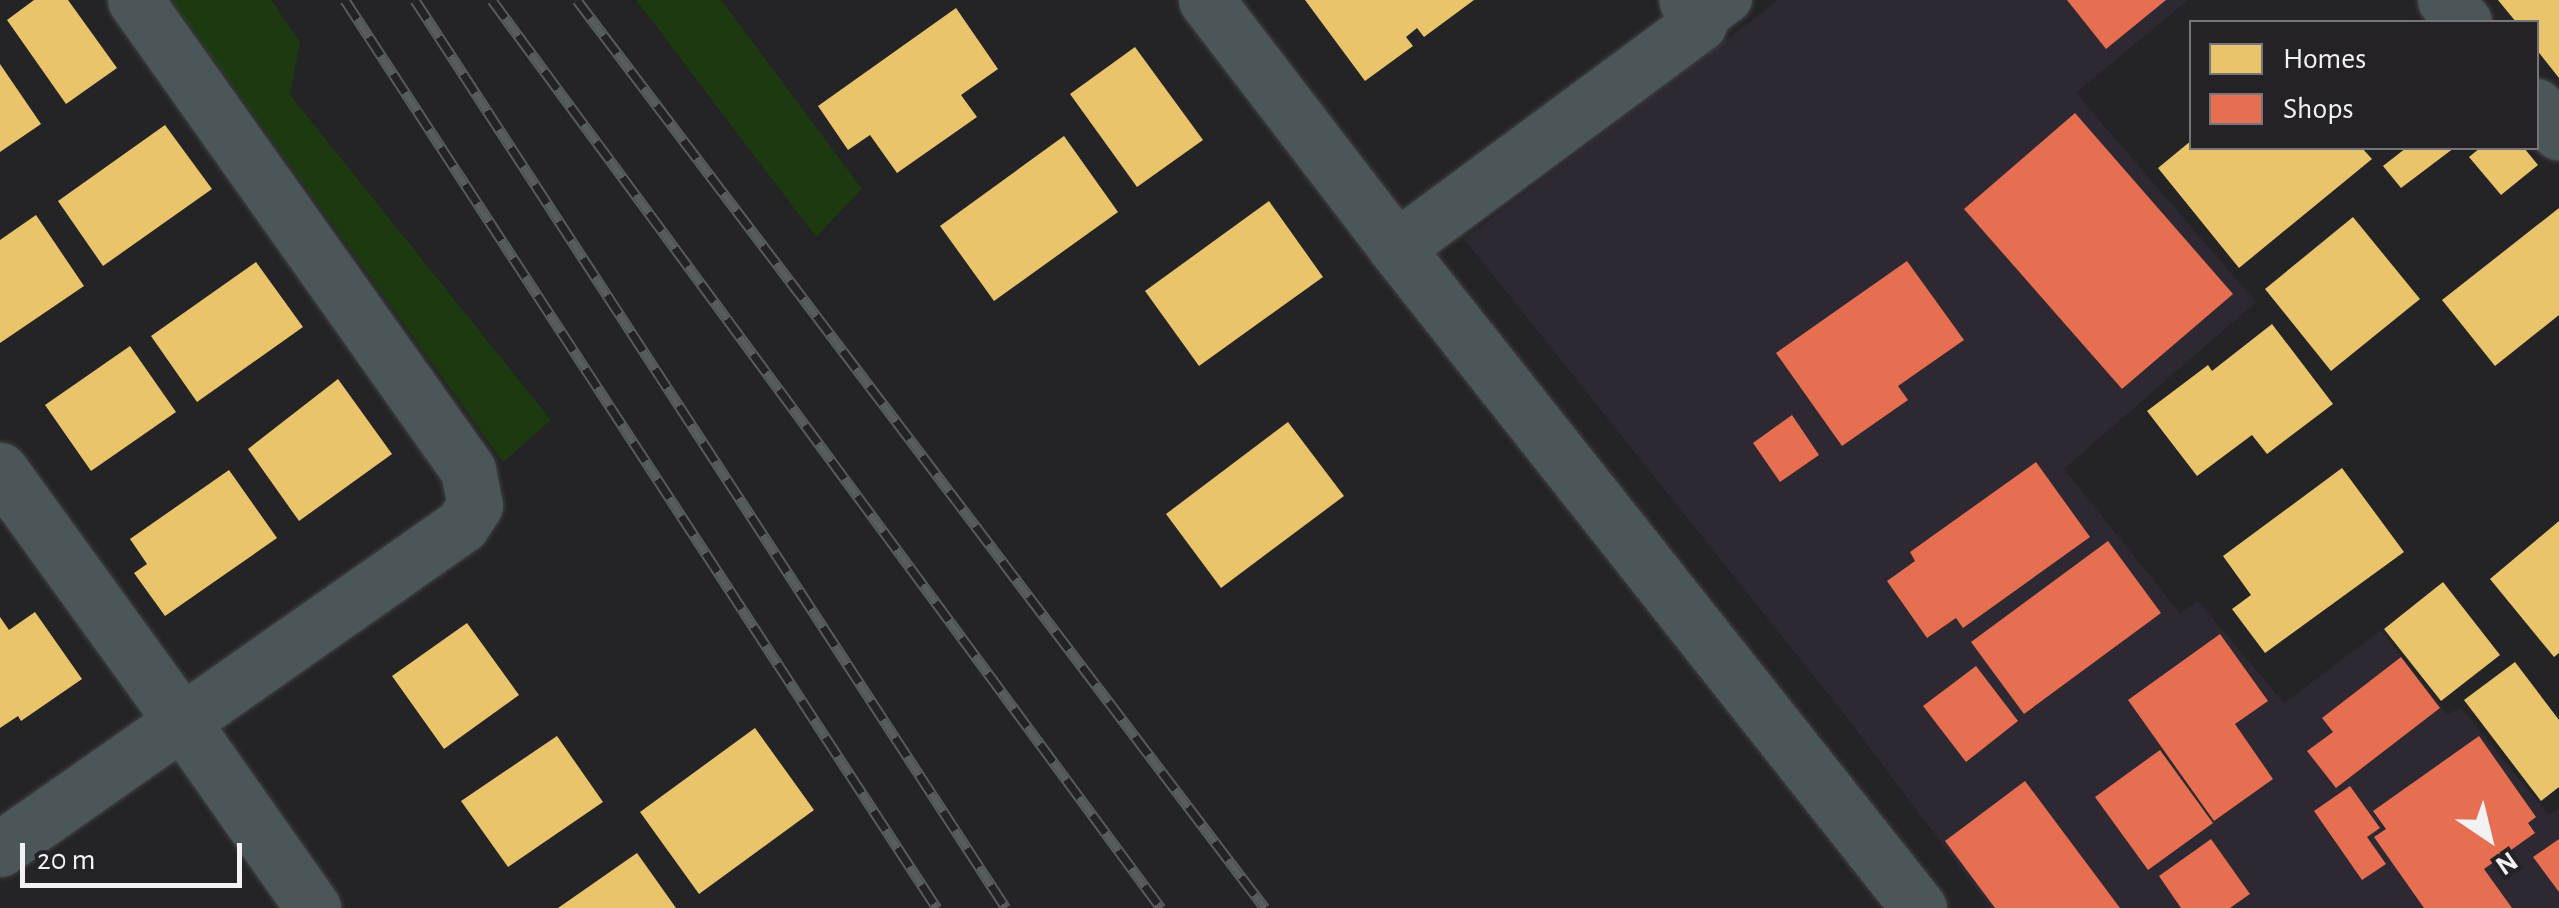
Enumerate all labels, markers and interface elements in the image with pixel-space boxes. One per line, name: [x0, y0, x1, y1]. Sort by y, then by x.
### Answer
legend: [2189, 20, 2539, 150]
text: Homes: [2283, 44, 2366, 74]
text: Shops: [2283, 94, 2354, 124]
north arrow: [2439, 788, 2539, 888]
scale bar: [25, 823, 248, 885]
text: 20 m: [37, 845, 95, 875]
text: N: [2490, 846, 2522, 880]

